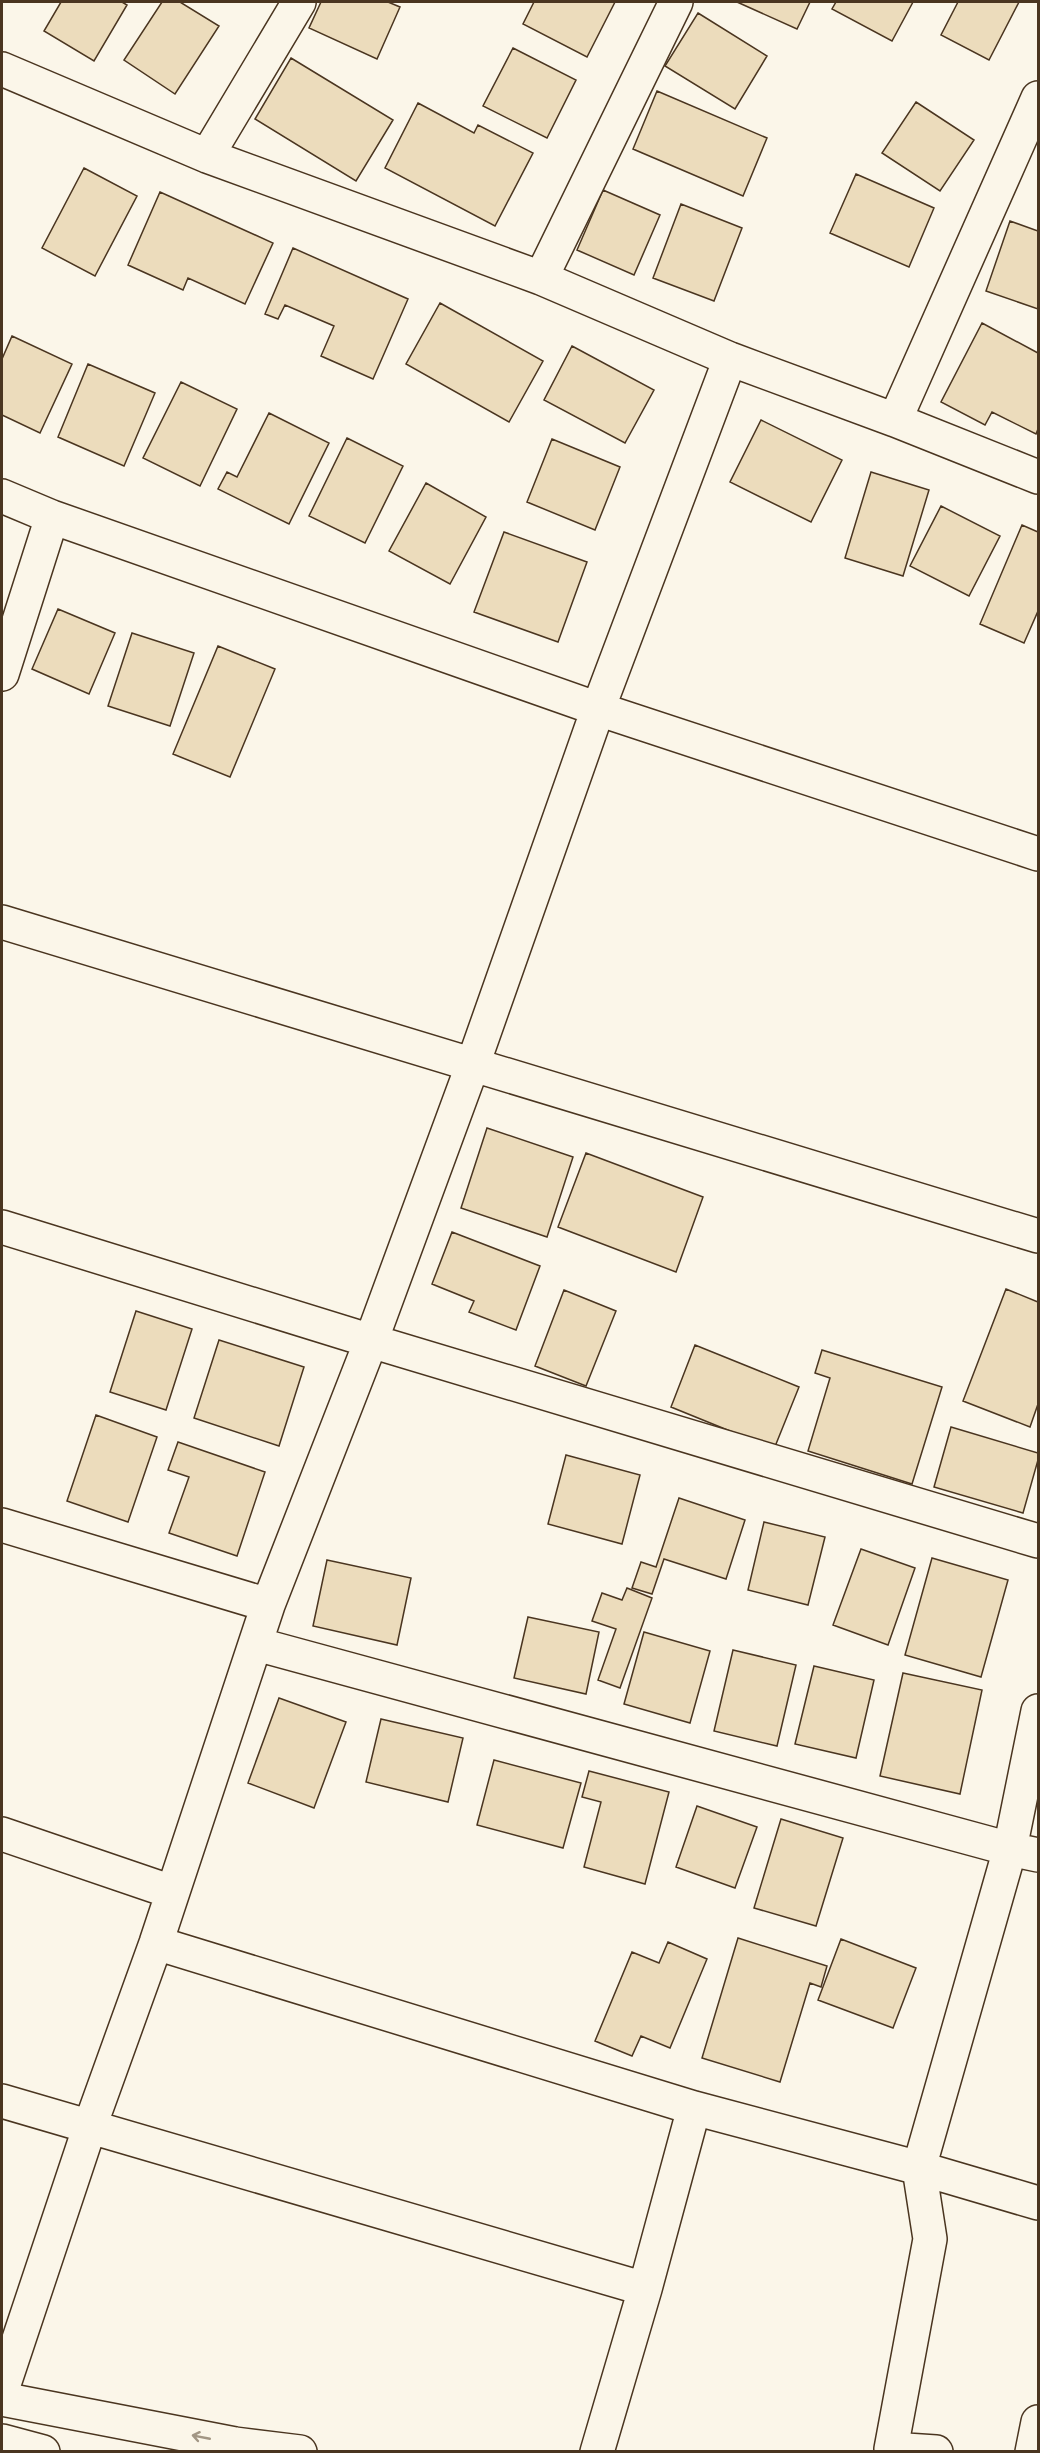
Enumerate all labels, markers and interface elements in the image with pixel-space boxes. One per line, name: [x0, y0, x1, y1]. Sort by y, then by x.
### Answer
one-way arrow: [191, 2431, 211, 2442]

